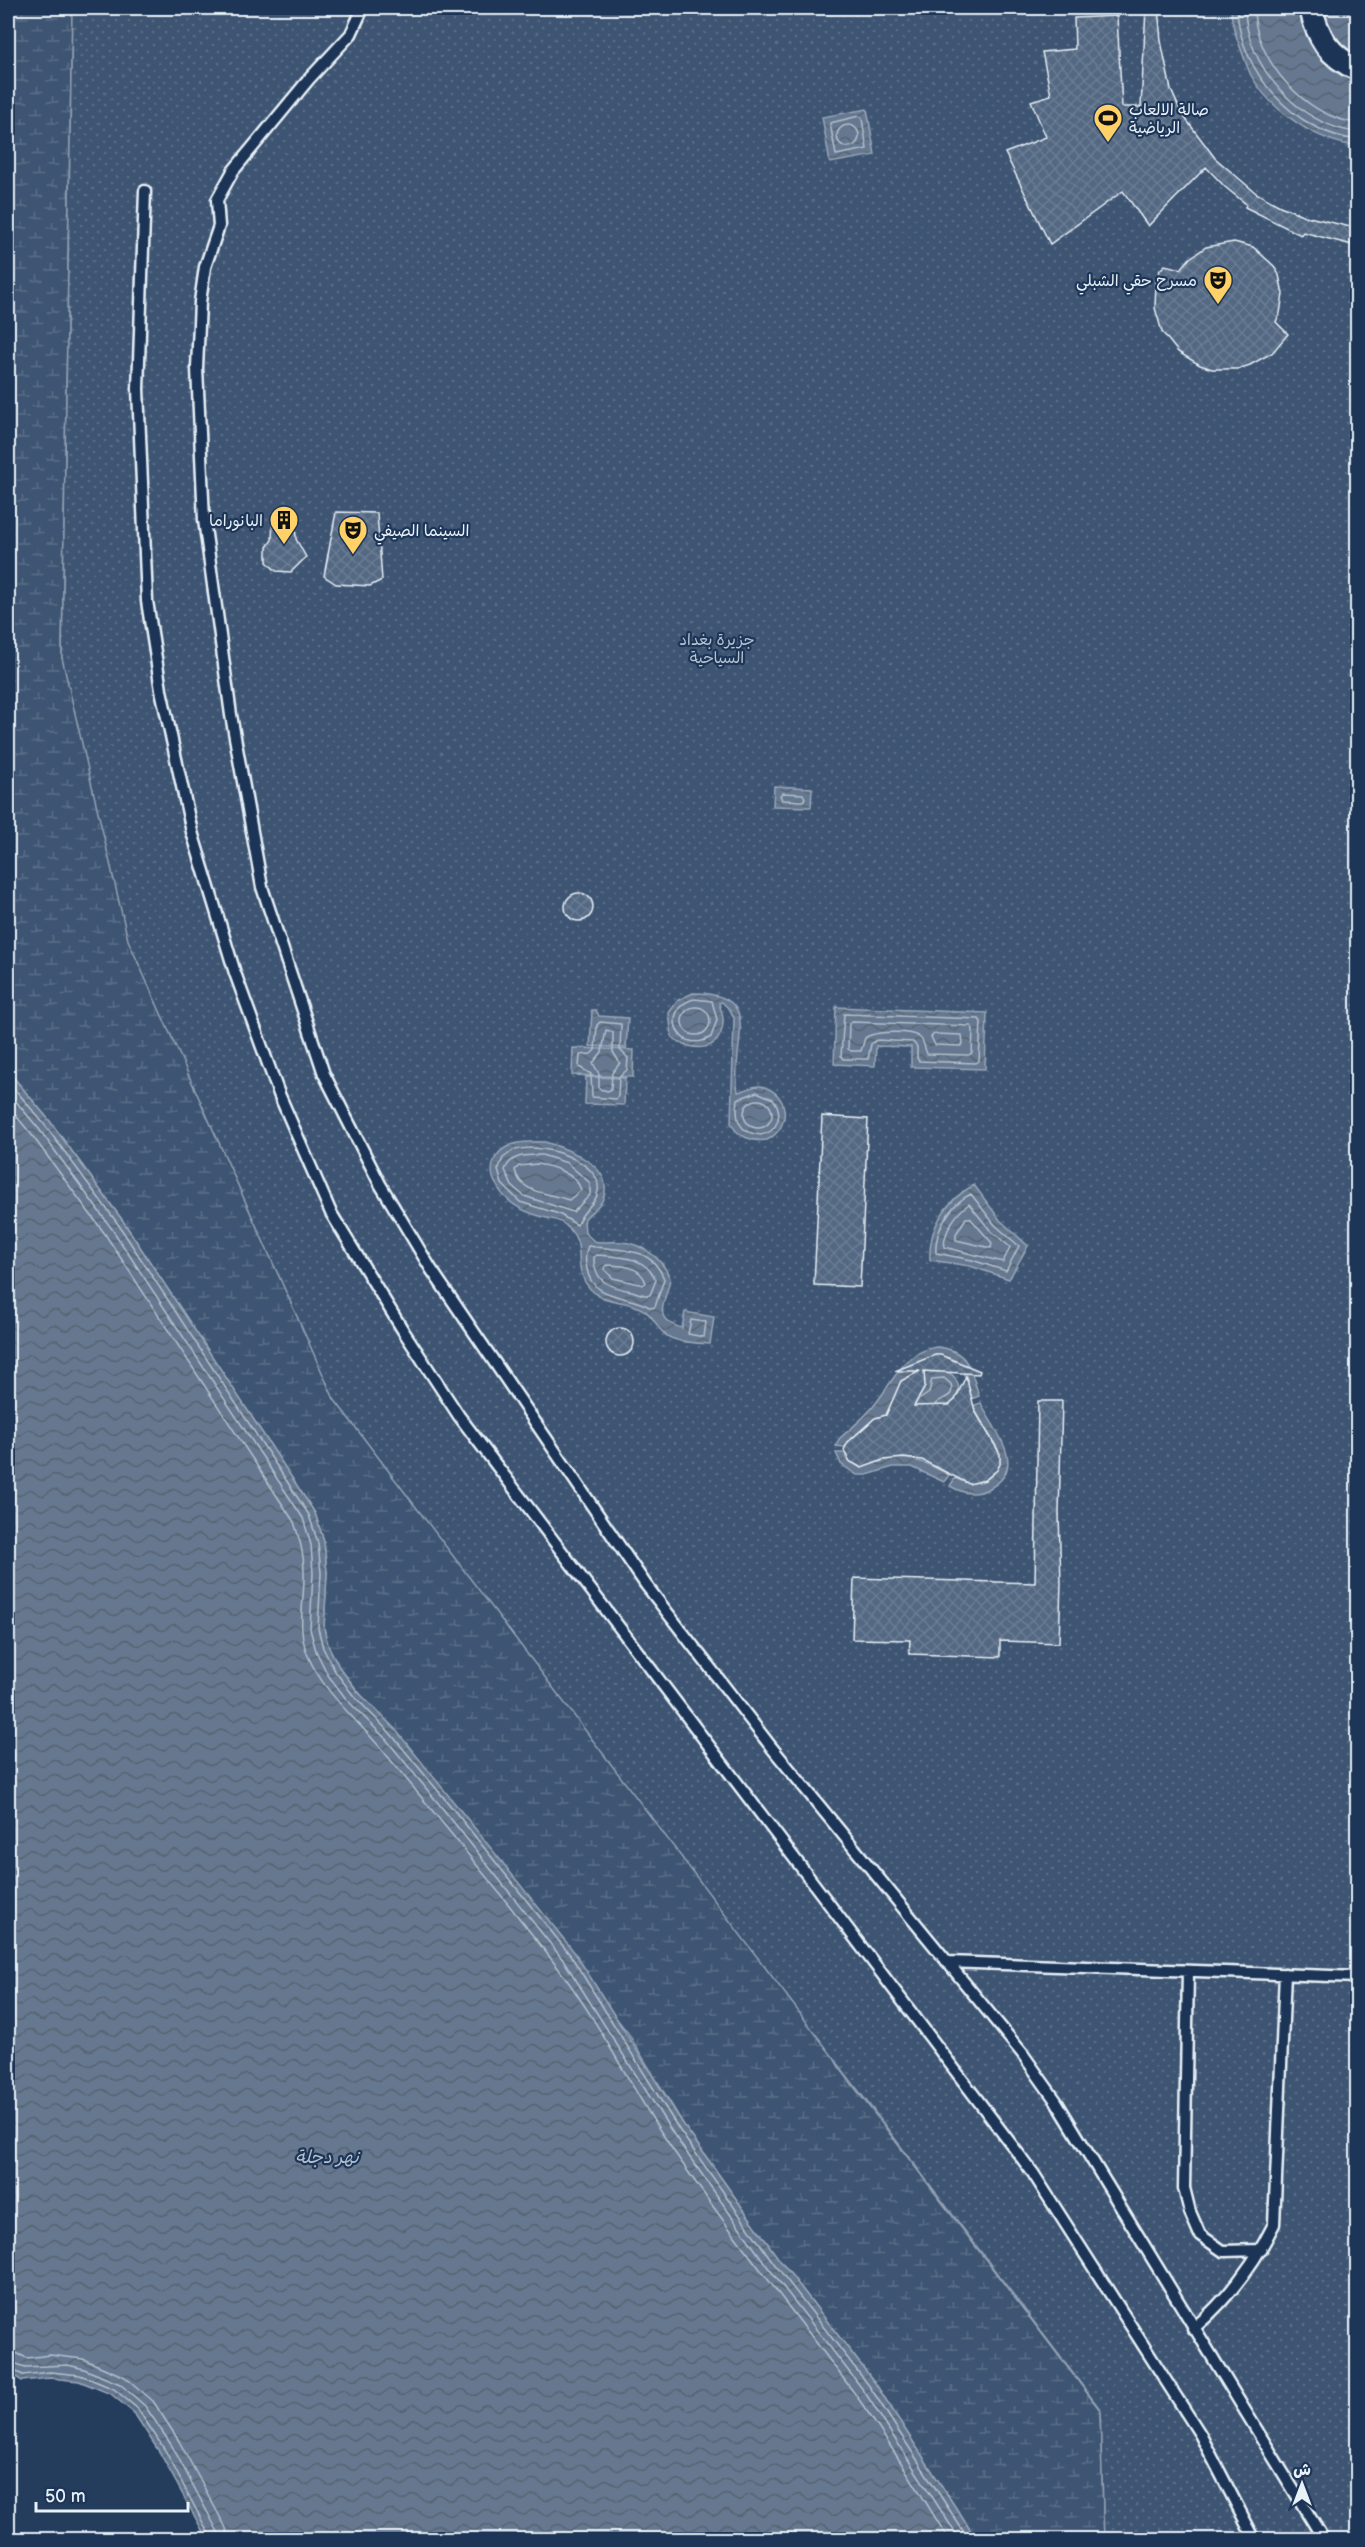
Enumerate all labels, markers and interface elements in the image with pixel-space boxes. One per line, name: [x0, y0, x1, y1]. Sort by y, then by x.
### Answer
place label: صالة الالعاب الرياضية: [1129, 101, 1209, 138]
sports icon: صالة الالعاب الرياضية: [1092, 102, 1124, 144]
theatre icon: مسرح حقي الشبلي: [1202, 264, 1234, 306]
place label: مسرح حقي الشبلي: [1076, 272, 1197, 295]
building icon: البانوراما: [268, 504, 300, 546]
place label: البانوراما: [209, 512, 263, 531]
theatre icon: السينما الصيفي: [337, 514, 369, 556]
place label: السينما الصيفي: [374, 522, 469, 545]
park label: جزيرة بغداد السياحية: [679, 631, 755, 668]
water label: نهر دجلة: [295, 2147, 361, 2168]
north arrow: [1272, 2454, 1332, 2514]
text: ش: [1293, 2461, 1311, 2480]
scale bar: [36, 2475, 188, 2513]
text: 50 m: [45, 2486, 86, 2507]

